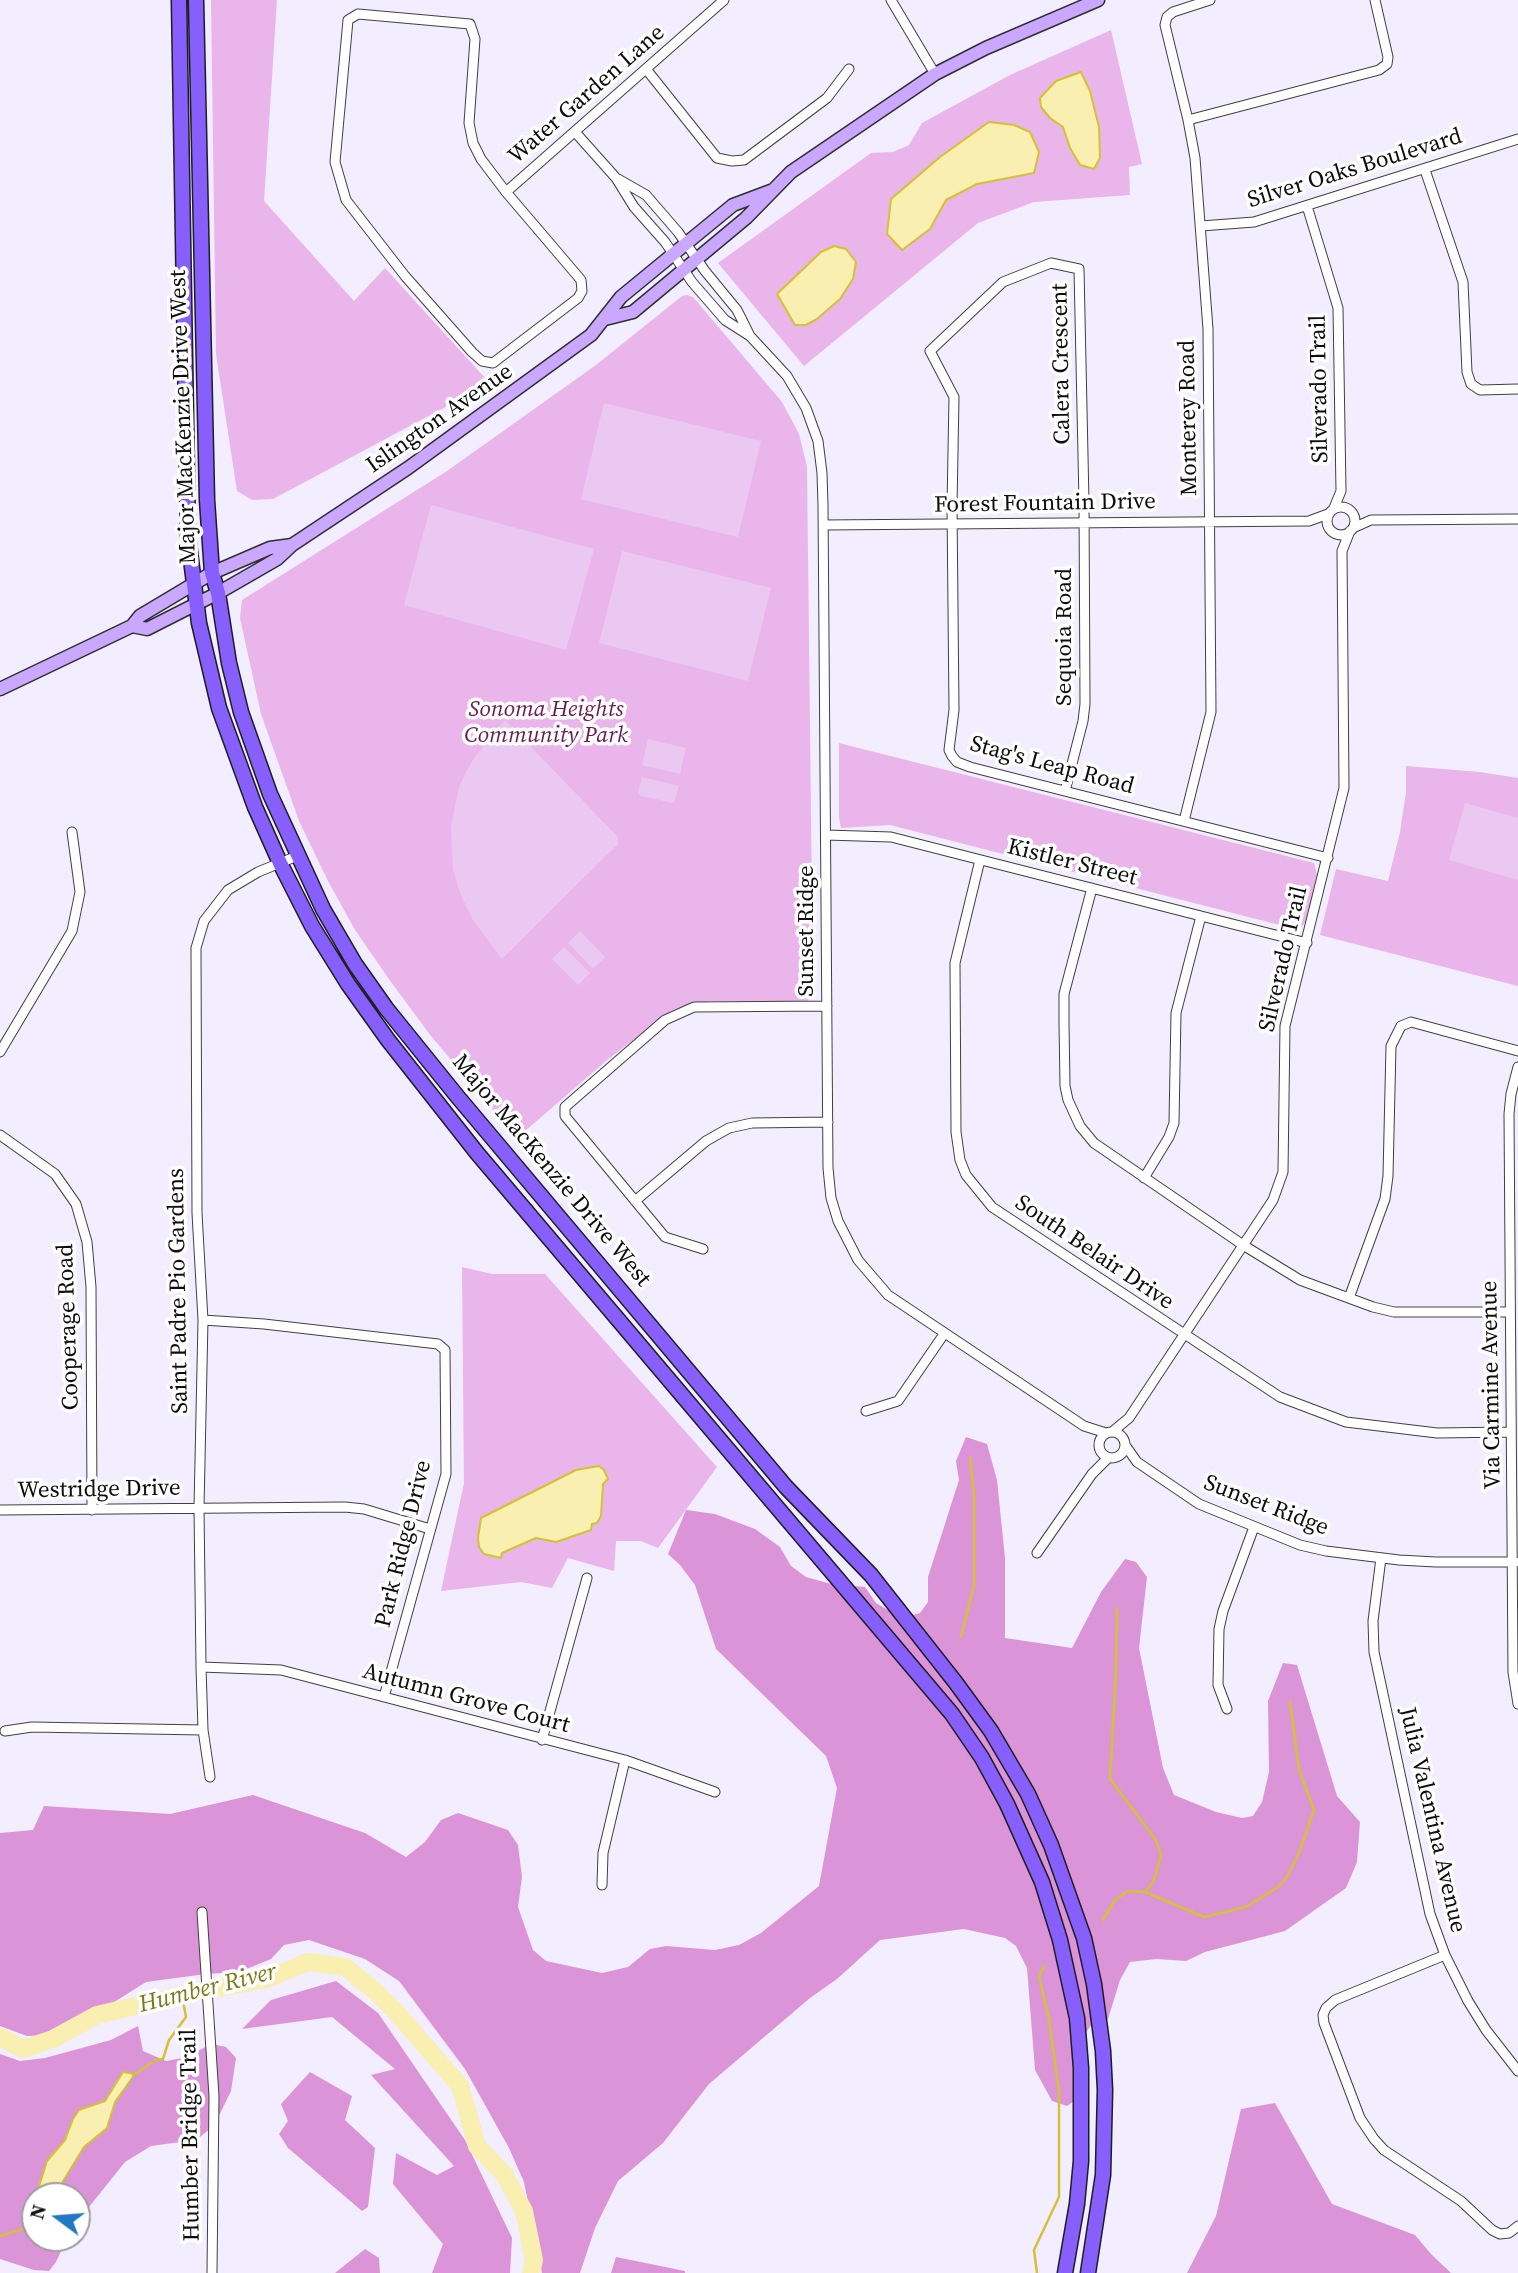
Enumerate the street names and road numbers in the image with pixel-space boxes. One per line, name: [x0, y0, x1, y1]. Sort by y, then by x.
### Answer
street label: Water Garden Lane: [503, 20, 671, 170]
street label: Silver Oaks Boulevard: [1244, 123, 1466, 215]
street label: Major MacKenzie Drive West: [165, 269, 203, 565]
street label: Calera Crescent: [1047, 283, 1077, 445]
street label: Silverado Trail: [1305, 315, 1335, 463]
street label: Monterey Road: [1174, 340, 1204, 496]
street label: Islington Avenue: [362, 358, 518, 480]
street label: Forest Fountain Drive: [934, 488, 1156, 520]
street label: Sequoia Road: [1051, 568, 1079, 706]
street label: Stag's Leap Road: [967, 731, 1137, 801]
street label: Kistler Street: [1004, 834, 1140, 892]
street label: Sunset Ridge: [793, 865, 821, 997]
street label: Silverado Trail: [1254, 884, 1314, 1034]
street label: Major MacKenzie Drive West: [446, 1049, 656, 1293]
street label: Saint Padre Pio Gardens: [163, 1168, 195, 1414]
street label: South Belair Drive: [1009, 1190, 1179, 1316]
street label: Cooperage Road: [52, 1243, 86, 1411]
street label: Via Carmine Avenue: [1476, 1280, 1508, 1490]
street label: Park Ridge Drive: [370, 1457, 438, 1631]
street label: Sunset Ridge: [1200, 1470, 1332, 1542]
street label: Westridge Drive: [17, 1475, 181, 1505]
street label: Autumn Grove Court: [360, 1658, 572, 1740]
street label: Julia Valentina Avenue: [1393, 1704, 1471, 1936]
street label: Humber Bridge Trail: [175, 2028, 207, 2242]

